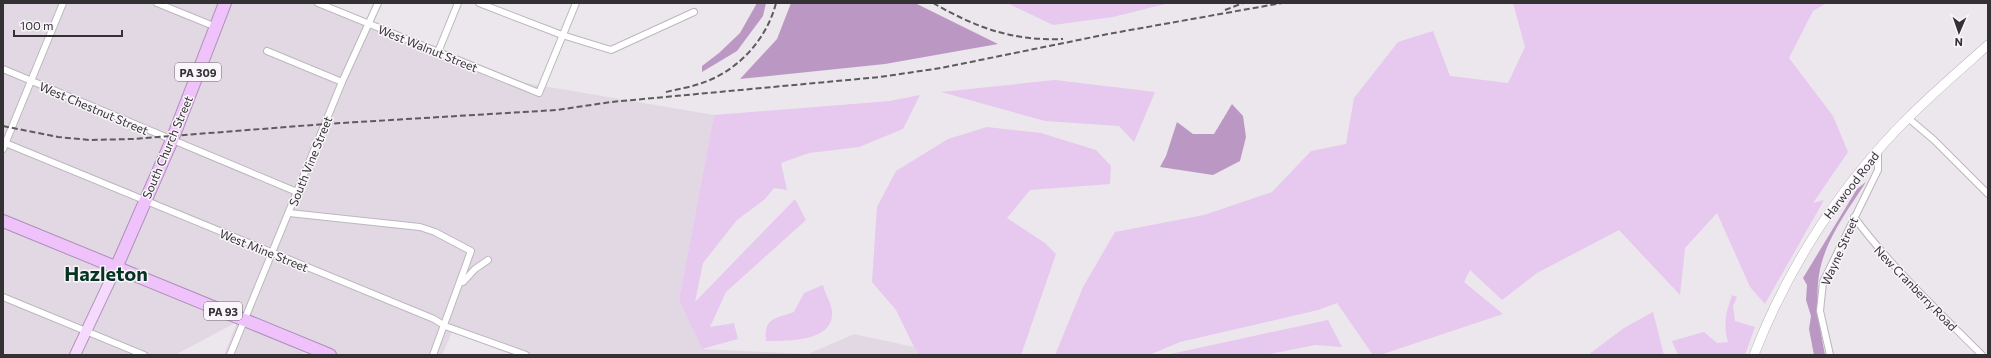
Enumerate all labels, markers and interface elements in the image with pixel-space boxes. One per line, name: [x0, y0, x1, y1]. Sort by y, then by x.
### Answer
scale bar: [14, 12, 122, 38]
north arrow: [1939, 12, 1979, 52]
text: 100 m: [20, 18, 54, 32]
street label: West Walnut Street: [376, 22, 480, 74]
text: N: [1954, 36, 1963, 49]
road number: PA 309: [175, 63, 221, 81]
street label: West Chestnut Street: [37, 79, 151, 137]
street label: South Church Street: [139, 93, 195, 201]
street label: South Vine Street: [286, 114, 334, 208]
street label: Harwood Road: [1821, 149, 1882, 221]
street label: Wayne Street: [1818, 215, 1860, 287]
street label: West Mine Street: [218, 226, 310, 274]
street label: New Cranberry Road: [1872, 243, 1960, 333]
district label: Hazleton: [64, 261, 148, 285]
road number: PA 93: [204, 302, 242, 320]

